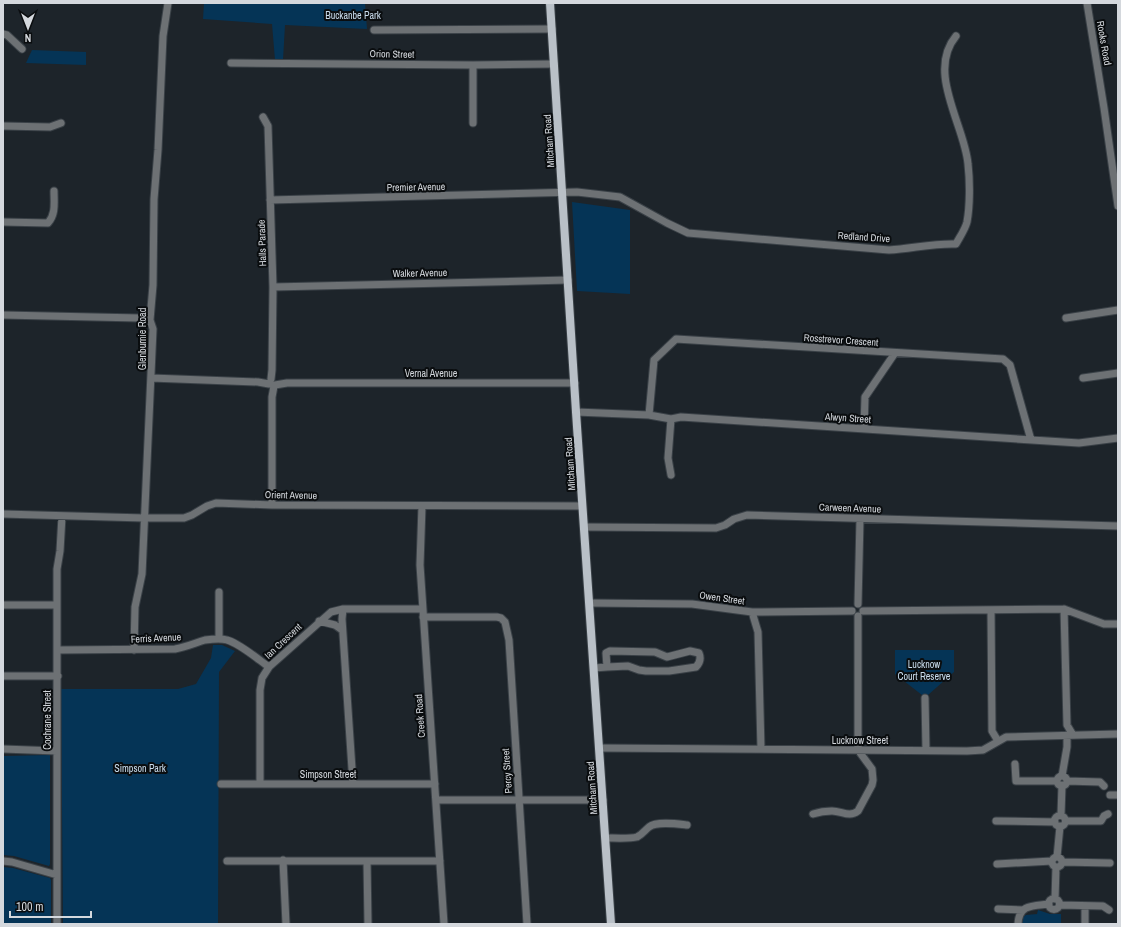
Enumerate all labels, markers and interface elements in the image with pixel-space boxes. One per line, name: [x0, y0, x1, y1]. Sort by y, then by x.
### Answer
north arrow: [8, 8, 48, 48]
park label: Buckanbe Park: [325, 9, 382, 22]
street label: Rooks Road: [1094, 20, 1114, 66]
text: N: [25, 31, 31, 45]
street label: Orion Street: [370, 47, 415, 61]
street label: Mitcham Road: [541, 114, 557, 168]
street label: Premier Avenue: [387, 180, 446, 194]
street label: Halls Parade: [255, 219, 269, 267]
street label: Redland Drive: [837, 229, 891, 245]
street label: Walker Avenue: [393, 266, 448, 280]
street label: Glenburnie Road: [136, 308, 149, 370]
street label: Rosstrevor Crescent: [803, 331, 879, 349]
street label: Vernal Avenue: [405, 367, 458, 380]
street label: Alwyn Street: [824, 410, 872, 426]
street label: Mitcham Road: [562, 437, 578, 491]
street label: Orient Avenue: [265, 488, 318, 502]
street label: Carween Avenue: [819, 500, 882, 516]
street label: Owen Street: [699, 588, 746, 608]
street label: Ian Crescent: [262, 620, 305, 662]
street label: Ferris Avenue: [130, 630, 182, 646]
park label: Lucknow Court Reserve: [898, 658, 951, 683]
street label: Cochrane Street: [41, 689, 54, 750]
street label: Creek Road: [412, 694, 428, 738]
street label: Lucknow Street: [832, 734, 889, 747]
street label: Percy Street: [499, 747, 515, 794]
street label: Mitcham Road: [584, 761, 600, 815]
park label: Simpson Park: [114, 762, 167, 775]
street label: Simpson Street: [300, 768, 357, 781]
scale bar: [10, 893, 91, 919]
text: 100 m: [16, 899, 43, 915]

